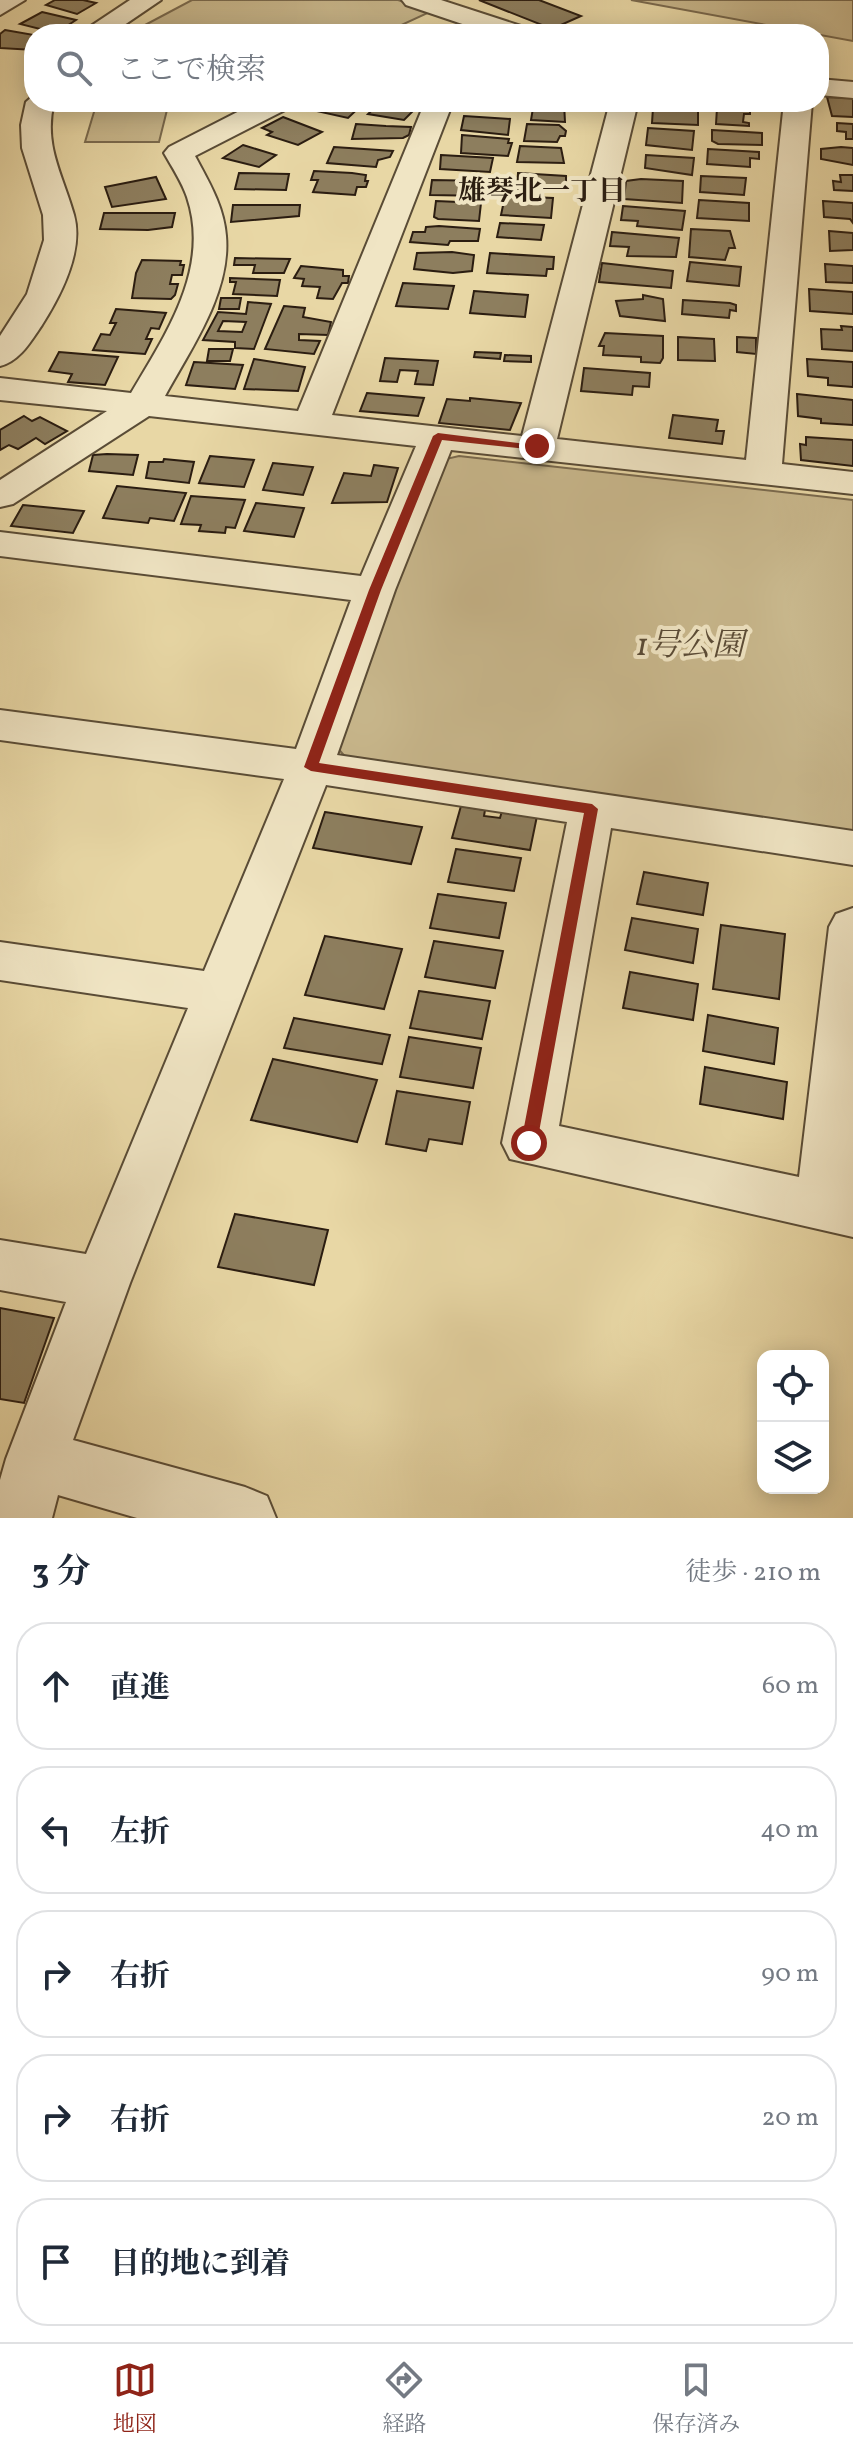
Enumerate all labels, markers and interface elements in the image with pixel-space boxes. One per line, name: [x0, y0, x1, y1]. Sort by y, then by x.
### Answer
search box: [24, 24, 829, 112]
icon: search: [52, 46, 96, 90]
text: ここで検索: [116, 50, 266, 92]
district label: 雄琴北一丁目: [458, 173, 626, 212]
route end: [519, 428, 555, 464]
park label: 1号公園: [636, 625, 749, 669]
route start: [511, 1125, 547, 1161]
map controls: [757, 1350, 829, 1494]
button: locate: [757, 1350, 829, 1422]
button: layers: [757, 1422, 829, 1494]
text: 3 分: [32, 1550, 90, 1597]
text: 徒歩 · 210 m: [686, 1555, 821, 1591]
icon: ahead: [34, 1664, 78, 1708]
text: 直進: [110, 1668, 170, 1710]
text: 60 m: [762, 1668, 819, 1704]
icon: left: [34, 1808, 78, 1852]
text: 左折: [110, 1812, 170, 1854]
text: 40 m: [760, 1812, 819, 1848]
icon: right: [34, 1952, 78, 1996]
text: 右折: [110, 1956, 170, 1998]
text: 90 m: [761, 1956, 819, 1992]
icon: right: [34, 2096, 78, 2140]
text: 右折: [110, 2100, 170, 2142]
text: 20 m: [761, 2100, 819, 2136]
icon: arrive: [34, 2240, 78, 2284]
text: 目的地に到着: [110, 2244, 290, 2286]
tab: 地図: [113, 2358, 157, 2441]
tab: 経路: [382, 2358, 426, 2441]
tab: 保存済み: [652, 2358, 740, 2441]

